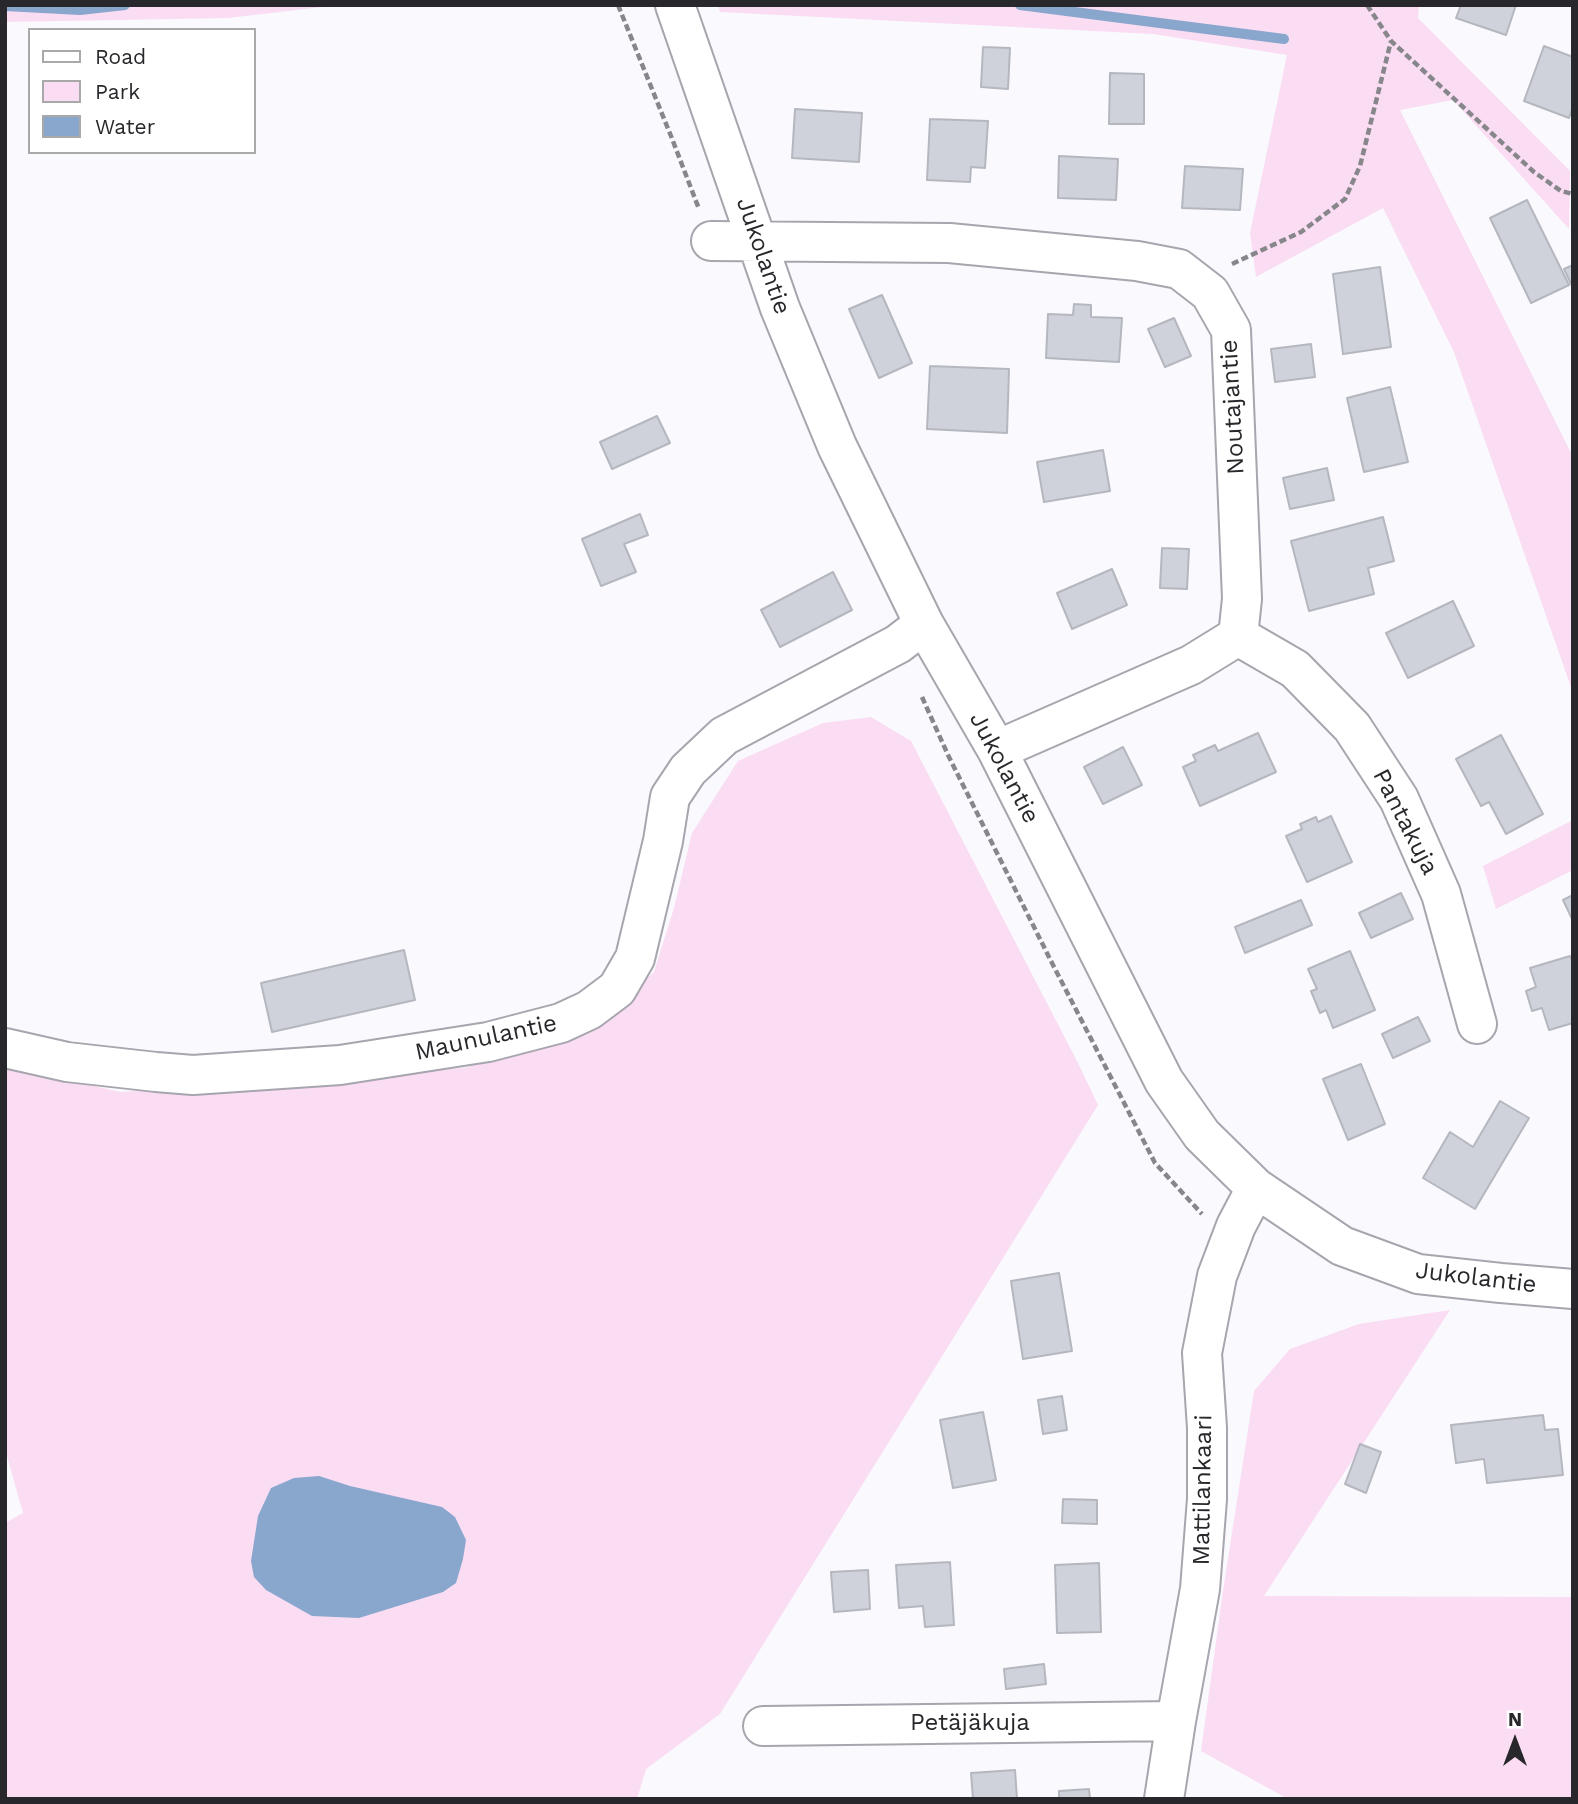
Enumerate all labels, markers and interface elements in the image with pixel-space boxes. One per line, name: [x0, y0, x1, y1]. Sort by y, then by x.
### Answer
legend: [28, 28, 256, 154]
text: Road: [95, 44, 146, 69]
text: Park: [95, 79, 140, 104]
text: Water: [95, 114, 155, 139]
street label: Jukolantie: [730, 194, 796, 318]
street label: Noutajantie: [1215, 339, 1251, 475]
street label: Jukolantie: [963, 708, 1045, 828]
street label: Pantakuja: [1366, 764, 1444, 880]
street label: Maunulantie: [412, 1009, 560, 1067]
street label: Jukolantie: [1414, 1256, 1538, 1300]
street label: Mattilankaari: [1187, 1414, 1219, 1566]
north arrow: [1480, 1706, 1550, 1776]
text: N: [1508, 1708, 1522, 1731]
street label: Petäjäkuja: [910, 1709, 1030, 1737]

